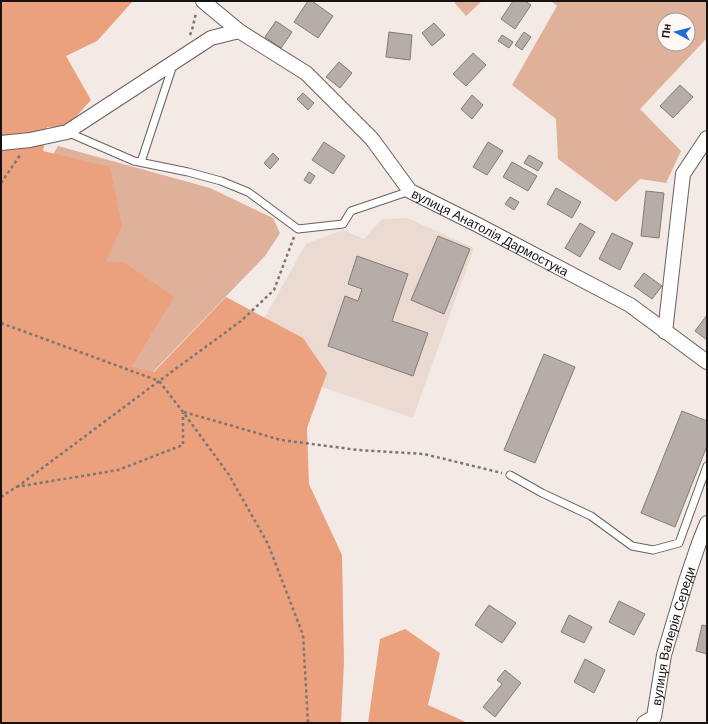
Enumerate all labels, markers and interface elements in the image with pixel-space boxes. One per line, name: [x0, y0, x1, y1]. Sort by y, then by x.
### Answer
north arrow: [656, 12, 696, 52]
text: Пн: [659, 23, 673, 39]
street label: вулиця Анатолія Дармостука: [409, 186, 572, 279]
street label: вулиця Валерія Середи: [648, 565, 698, 707]

